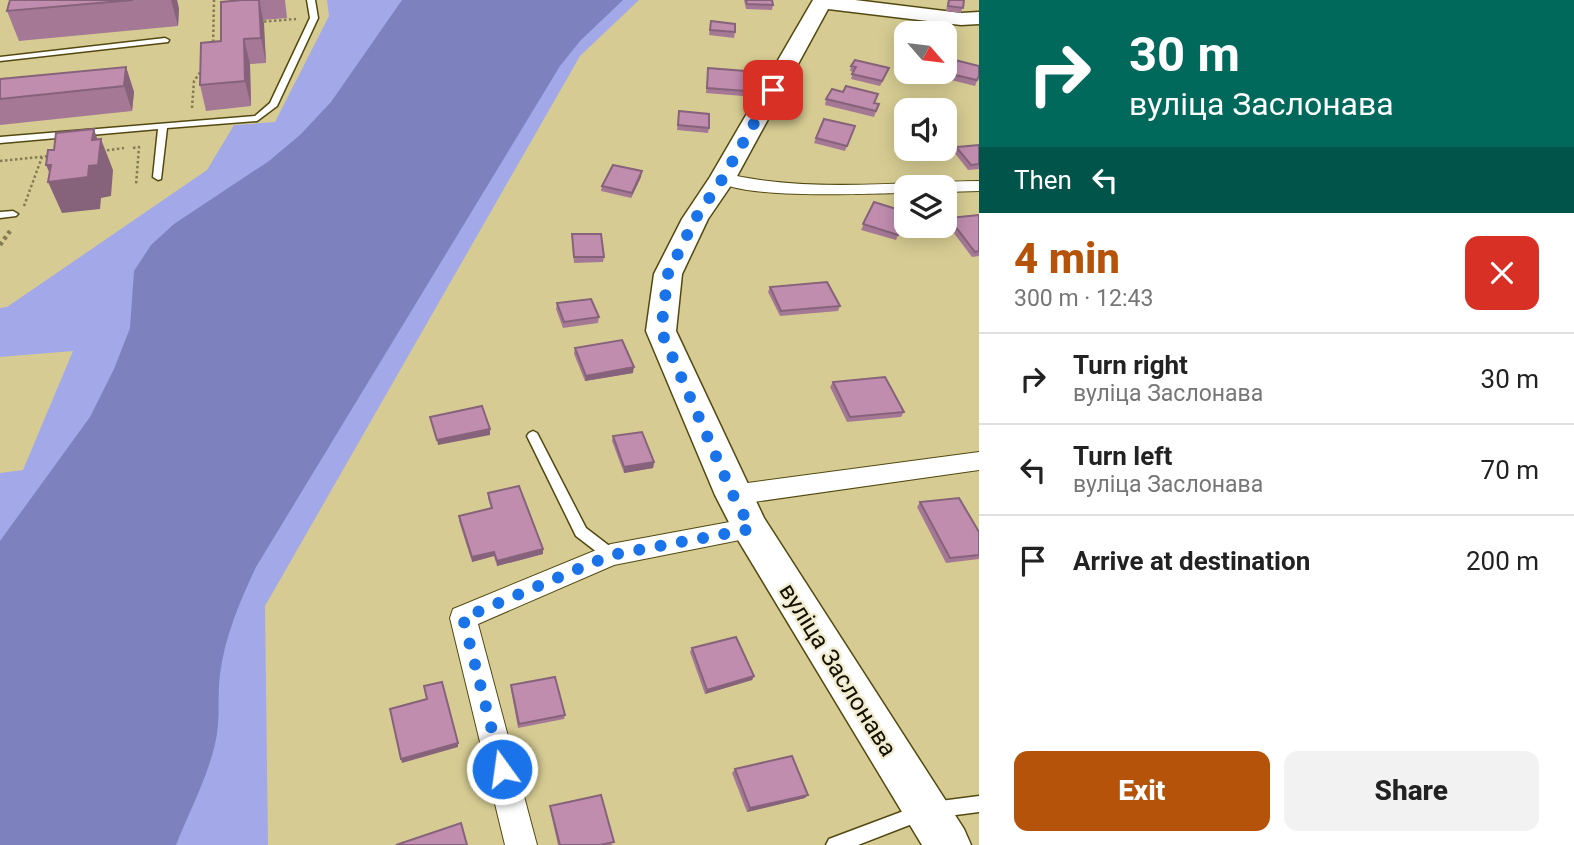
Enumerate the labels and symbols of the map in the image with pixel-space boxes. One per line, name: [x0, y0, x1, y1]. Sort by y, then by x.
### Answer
north arrow: [894, 21, 957, 84]
pin: [743, 60, 803, 120]
street label: вуліца Заслонава: [774, 578, 902, 762]
position arrow: [465, 732, 539, 806]

